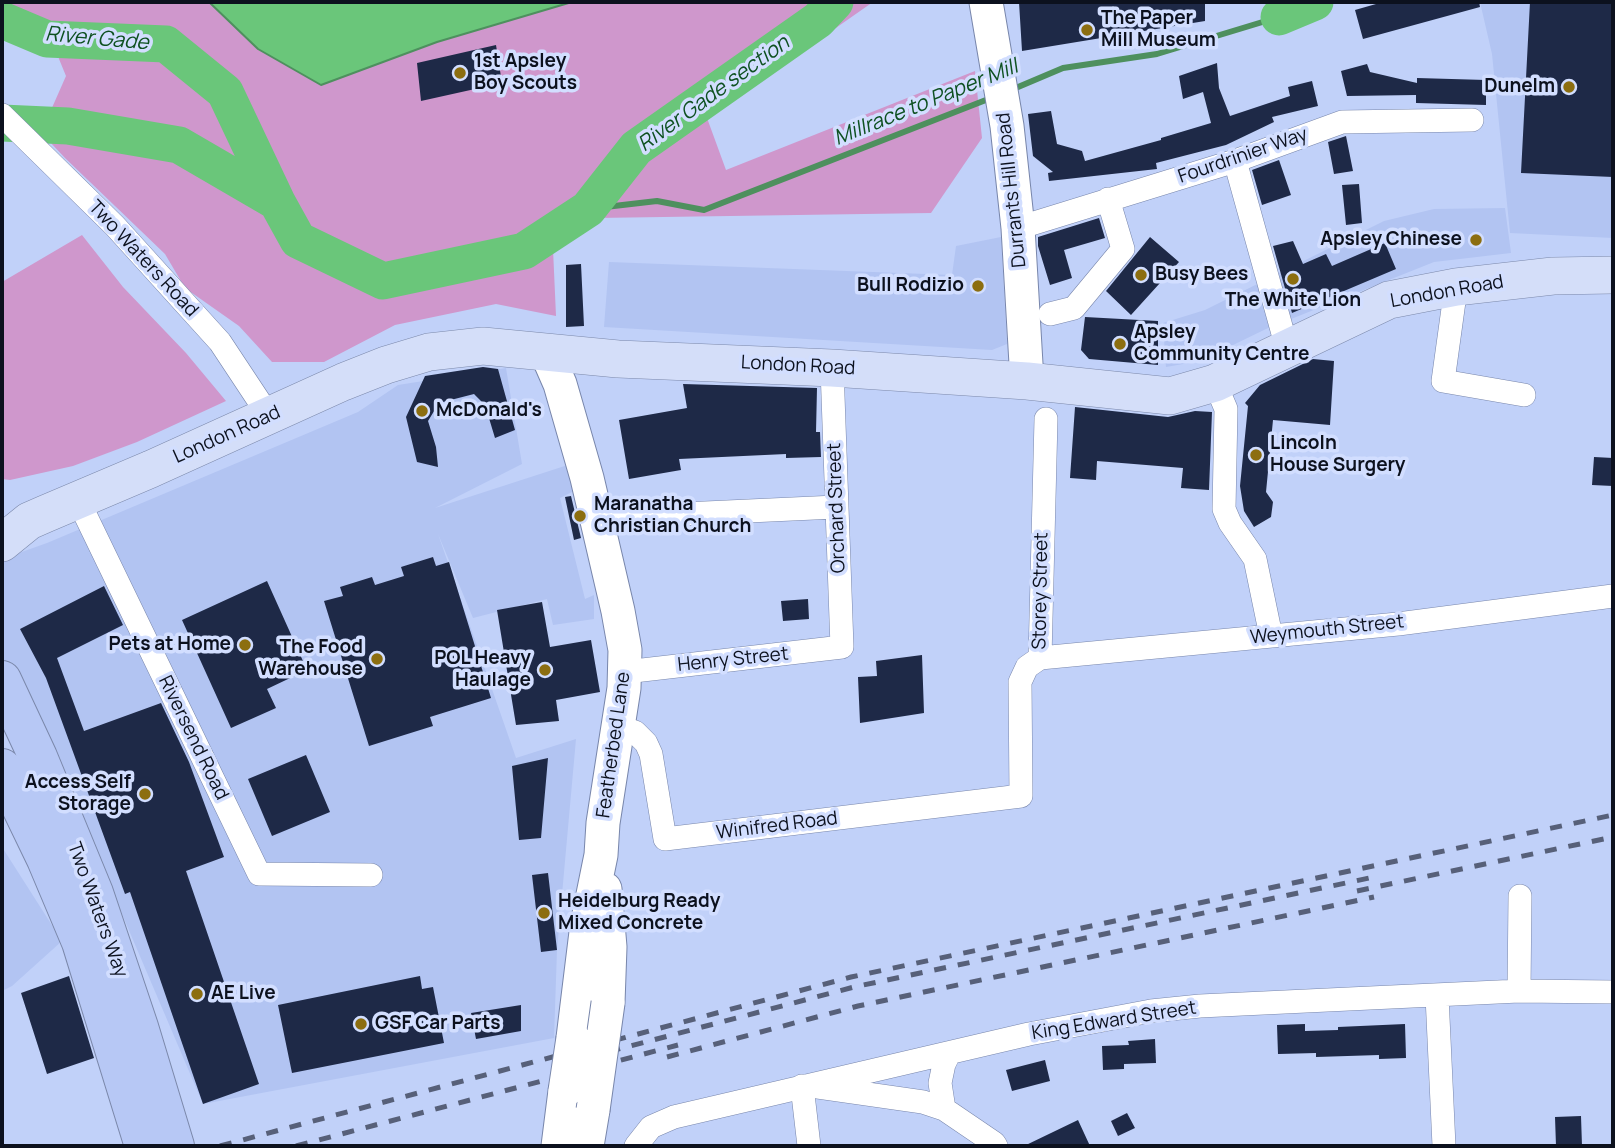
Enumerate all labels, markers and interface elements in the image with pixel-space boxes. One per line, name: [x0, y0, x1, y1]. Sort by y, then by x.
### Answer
place label: The Paper Mill Museum: [1101, 8, 1216, 52]
water label: River Gade: [44, 22, 150, 56]
marker: The Paper Mill Museum: [1079, 22, 1095, 38]
water label: River Gade section: [633, 31, 795, 157]
place label: 1st Apsley Boy Scouts: [474, 51, 577, 95]
water label: Millrace to Paper Mill: [830, 55, 1022, 151]
marker: 1st Apsley Boy Scouts: [452, 65, 468, 81]
place label: Dunelm: [1484, 76, 1555, 98]
marker: Dunelm: [1561, 79, 1577, 95]
street label: Durrants Hill Road: [993, 111, 1031, 269]
street label: Fourdrinier Way: [1175, 123, 1311, 189]
street label: Two Waters Road: [83, 196, 203, 322]
place label: Apsley Chinese: [1320, 229, 1462, 251]
marker: Apsley Chinese: [1468, 232, 1484, 248]
place label: Busy Bees: [1155, 264, 1248, 286]
marker: Busy Bees: [1133, 267, 1149, 283]
marker: The White Lion: [1285, 271, 1301, 287]
street label: London Road: [1389, 271, 1505, 313]
place label: Bull Rodizio: [857, 275, 964, 297]
marker: Bull Rodizio: [970, 278, 986, 294]
place label: The White Lion: [1225, 290, 1361, 312]
place label: Apsley Community Centre: [1134, 322, 1310, 366]
marker: Apsley Community Centre: [1112, 336, 1128, 352]
street label: London Road: [740, 352, 856, 380]
place label: McDonald's: [436, 400, 542, 422]
street label: London Road: [170, 401, 284, 469]
marker: McDonald's: [414, 403, 430, 419]
place label: Lincoln House Surgery: [1270, 433, 1405, 477]
street label: Orchard Street: [823, 443, 851, 573]
marker: Lincoln House Surgery: [1248, 447, 1264, 463]
place label: Maranatha Christian Church: [594, 494, 751, 538]
marker: Maranatha Christian Church: [572, 508, 588, 524]
street label: Storey Street: [1029, 532, 1053, 650]
street label: Weymouth Street: [1249, 611, 1405, 649]
place label: Pets at Home: [108, 634, 231, 656]
marker: Pets at Home: [237, 637, 253, 653]
place label: The Food Warehouse: [258, 637, 363, 681]
street label: Henry Street: [676, 643, 790, 677]
place label: POL Heavy Haulage: [434, 648, 531, 692]
marker: The Food Warehouse: [369, 651, 385, 667]
marker: POL Heavy Haulage: [537, 662, 553, 678]
street label: Featherbed Lane: [592, 670, 636, 820]
street label: Riversend Road: [153, 672, 233, 804]
place label: Access Self Storage: [25, 772, 131, 816]
marker: Access Self Storage: [137, 786, 153, 802]
street label: Winifred Road: [715, 807, 839, 845]
street label: Two Waters Way: [62, 839, 132, 981]
place label: Heidelburg Ready Mixed Concrete: [558, 891, 720, 935]
marker: Heidelburg Ready Mixed Concrete: [536, 905, 552, 921]
place label: AE Live: [211, 983, 276, 1005]
marker: AE Live: [189, 986, 205, 1002]
street label: King Edward Street: [1030, 997, 1198, 1045]
place label: GSF Car Parts: [375, 1013, 500, 1035]
marker: GSF Car Parts: [353, 1016, 369, 1032]

